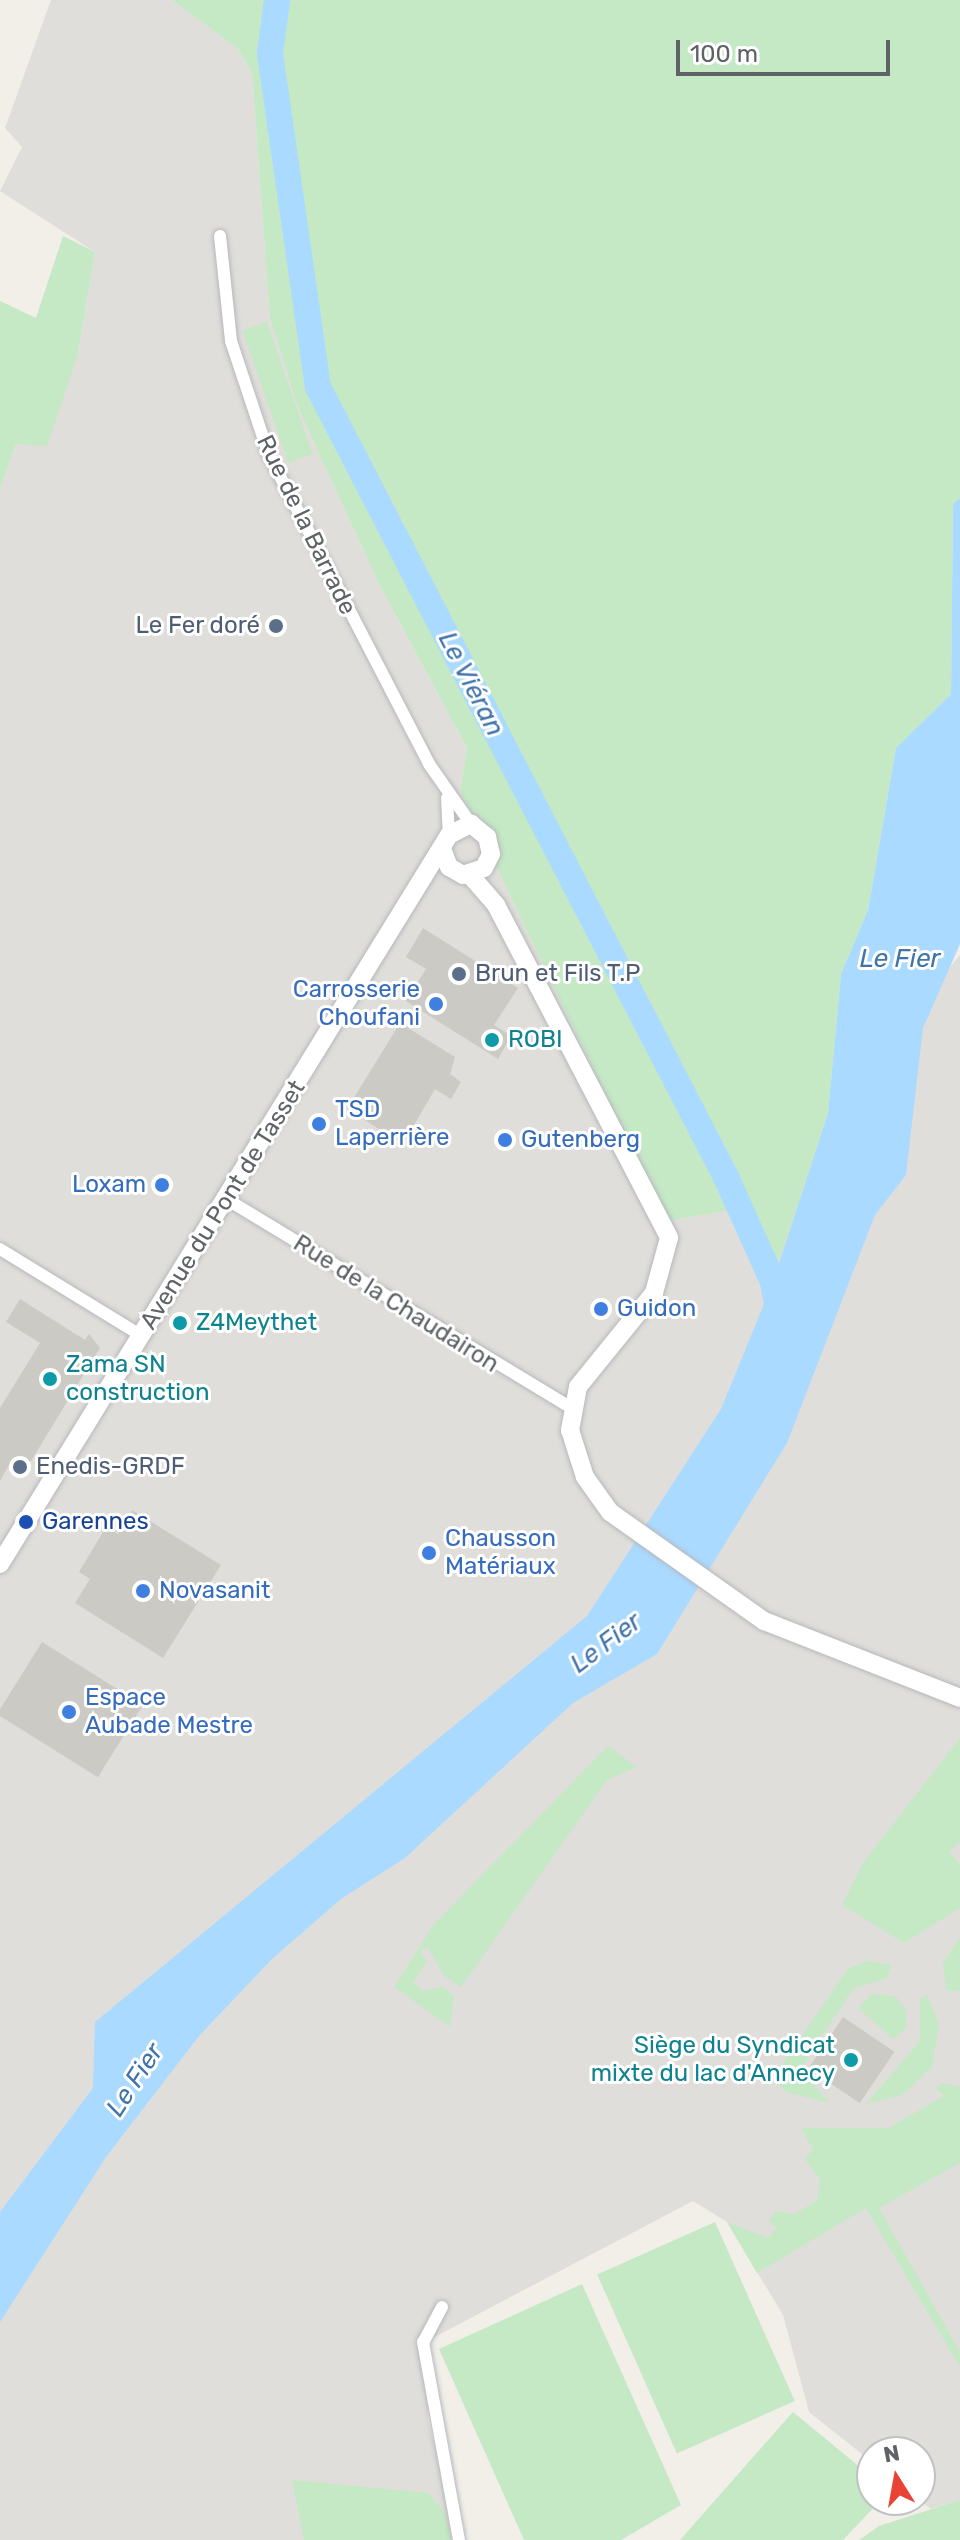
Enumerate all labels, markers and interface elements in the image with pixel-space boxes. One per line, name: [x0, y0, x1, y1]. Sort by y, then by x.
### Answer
scale bar: [680, 24, 894, 74]
text: 100 m: [690, 40, 758, 68]
street label: Rue de la Barrade: [250, 430, 362, 620]
place label: Le Fer doré: [135, 612, 260, 640]
marker: Le Fer doré: [267, 617, 285, 635]
water label: Le Viéran: [431, 626, 511, 742]
water label: Le Fier: [860, 943, 940, 975]
place label: Brun et Fils T.P: [475, 960, 641, 988]
marker: Brun et Fils T.P: [450, 965, 468, 983]
place label: Carrosserie Choufani: [293, 976, 420, 1032]
marker: Carrosserie Choufani: [427, 995, 445, 1013]
place label: ROBI: [508, 1026, 563, 1054]
marker: ROBI: [483, 1031, 501, 1049]
street label: Avenue du Pont de Tasset: [134, 1075, 312, 1335]
place label: TSD Laperrière: [335, 1096, 449, 1152]
marker: TSD Laperrière: [310, 1115, 328, 1133]
place label: Gutenberg: [521, 1126, 640, 1154]
marker: Gutenberg: [496, 1131, 514, 1149]
place label: Loxam: [72, 1171, 146, 1199]
marker: Loxam: [153, 1176, 171, 1194]
street label: Rue de la Chaudairon: [288, 1229, 504, 1379]
place label: Guidon: [617, 1295, 696, 1323]
marker: Guidon: [592, 1300, 610, 1318]
place label: Z4Meythet: [196, 1309, 317, 1337]
marker: Z4Meythet: [171, 1314, 189, 1332]
place label: Zama SN construction: [66, 1351, 210, 1407]
marker: Zama SN construction: [41, 1370, 59, 1388]
place label: Enedis-GRDF: [36, 1453, 185, 1481]
marker: Enedis-GRDF: [11, 1458, 29, 1476]
place label: Garennes: [42, 1508, 149, 1536]
marker: Garennes: [17, 1513, 35, 1531]
place label: Chausson Matériaux: [445, 1525, 556, 1581]
marker: Chausson Matériaux: [420, 1544, 438, 1562]
place label: Novasanit: [159, 1577, 270, 1605]
marker: Novasanit: [134, 1582, 152, 1600]
water label: Le Fier: [564, 1606, 648, 1680]
place label: Espace Aubade Mestre: [85, 1684, 253, 1740]
marker: Espace Aubade Mestre: [60, 1703, 78, 1721]
place label: Siège du Syndicat mixte du lac d'Annecy: [591, 2032, 835, 2088]
water label: Le Fier: [100, 2038, 170, 2122]
marker: Siège du Syndicat mixte du lac d'Annecy: [842, 2051, 860, 2069]
north arrow: [856, 2436, 936, 2516]
text: N: [881, 2439, 902, 2469]

